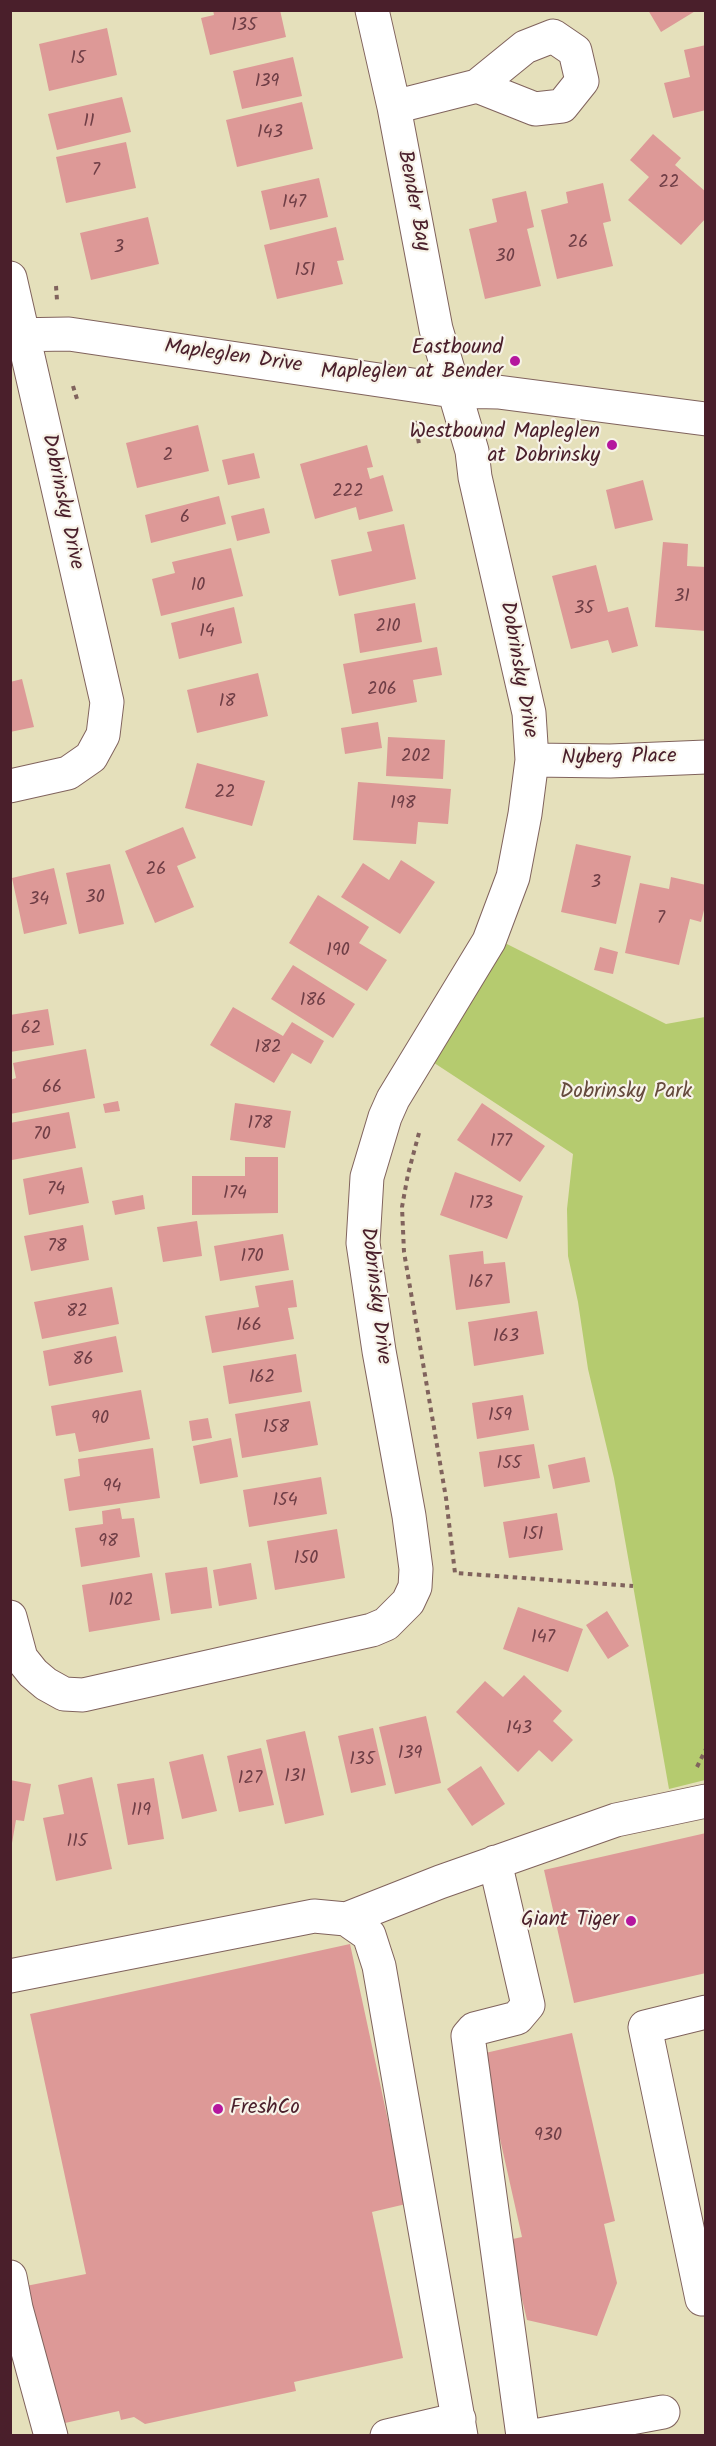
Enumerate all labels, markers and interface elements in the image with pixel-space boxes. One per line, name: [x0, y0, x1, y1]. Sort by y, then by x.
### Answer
house number: 135: [231, 16, 257, 38]
house number: 15: [70, 49, 86, 71]
house number: 139: [255, 72, 279, 94]
house number: 11: [83, 112, 95, 134]
house number: 143: [257, 123, 283, 145]
street label: Bender Bay: [390, 148, 434, 254]
house number: 7: [92, 161, 100, 183]
house number: 22: [659, 173, 679, 195]
house number: 147: [282, 193, 306, 215]
house number: 26: [568, 233, 588, 255]
house number: 3: [114, 238, 124, 260]
house number: 30: [495, 247, 515, 269]
house number: 151: [295, 261, 315, 283]
street label: Mapleglen Drive: [162, 336, 304, 380]
place label: Eastbound Mapleglen at Bender: [320, 336, 503, 386]
marker: Eastbound Mapleglen at Bender: [508, 354, 522, 368]
place label: Westbound Mapleglen at Dobrinsky: [410, 420, 600, 470]
street label: Dobrinsky Drive: [34, 432, 88, 572]
marker: Westbound Mapleglen at Dobrinsky: [605, 438, 619, 452]
house number: 2: [163, 446, 173, 468]
house number: 222: [332, 482, 364, 504]
house number: 6: [180, 508, 190, 530]
house number: 10: [191, 576, 205, 598]
house number: 31: [674, 587, 690, 609]
house number: 35: [574, 599, 594, 621]
street label: Dobrinsky Drive: [493, 600, 541, 740]
house number: 210: [375, 617, 401, 639]
house number: 14: [199, 622, 215, 644]
house number: 206: [367, 680, 397, 702]
house number: 18: [219, 692, 235, 714]
street label: Nyberg Place: [561, 745, 677, 773]
house number: 202: [401, 747, 431, 769]
house number: 22: [215, 783, 235, 805]
house number: 198: [390, 794, 416, 816]
house number: 26: [146, 860, 166, 882]
house number: 3: [591, 873, 601, 895]
house number: 30: [85, 888, 105, 910]
house number: 34: [29, 890, 49, 912]
house number: 7: [657, 909, 665, 931]
house number: 190: [326, 941, 350, 963]
house number: 186: [300, 991, 326, 1013]
house number: 62: [21, 1019, 41, 1041]
house number: 182: [255, 1038, 281, 1060]
house number: 66: [42, 1078, 62, 1100]
park label: Dobrinsky Park: [560, 1080, 692, 1106]
house number: 178: [248, 1114, 272, 1136]
house number: 70: [33, 1125, 51, 1147]
house number: 177: [490, 1132, 512, 1154]
house number: 74: [47, 1180, 65, 1202]
house number: 174: [223, 1184, 247, 1206]
house number: 173: [469, 1194, 493, 1216]
street label: Dobrinsky Drive: [353, 1226, 395, 1366]
house number: 78: [47, 1237, 67, 1259]
house number: 170: [241, 1247, 263, 1269]
house number: 167: [468, 1273, 492, 1295]
house number: 82: [66, 1302, 88, 1324]
house number: 166: [236, 1316, 262, 1338]
house number: 163: [493, 1327, 519, 1349]
house number: 86: [73, 1350, 93, 1372]
house number: 162: [249, 1368, 275, 1390]
house number: 159: [488, 1406, 512, 1428]
house number: 90: [91, 1409, 109, 1431]
house number: 158: [263, 1418, 289, 1440]
house number: 155: [497, 1454, 521, 1476]
house number: 94: [103, 1477, 121, 1499]
house number: 154: [272, 1491, 298, 1513]
house number: 151: [523, 1525, 543, 1547]
house number: 98: [98, 1532, 118, 1554]
house number: 150: [294, 1549, 318, 1571]
house number: 102: [108, 1591, 134, 1613]
house number: 147: [531, 1628, 555, 1650]
house number: 143: [506, 1719, 532, 1741]
house number: 139: [398, 1744, 422, 1766]
house number: 135: [349, 1750, 375, 1772]
house number: 131: [284, 1767, 306, 1789]
house number: 127: [238, 1769, 262, 1791]
house number: 119: [131, 1801, 151, 1823]
house number: 115: [67, 1832, 87, 1854]
place label: Giant Tiger: [521, 1908, 619, 1934]
marker: Giant Tiger: [624, 1914, 638, 1928]
place label: FreshCo: [230, 2096, 300, 2122]
marker: FreshCo: [211, 2102, 225, 2116]
house number: 930: [534, 2126, 562, 2148]

